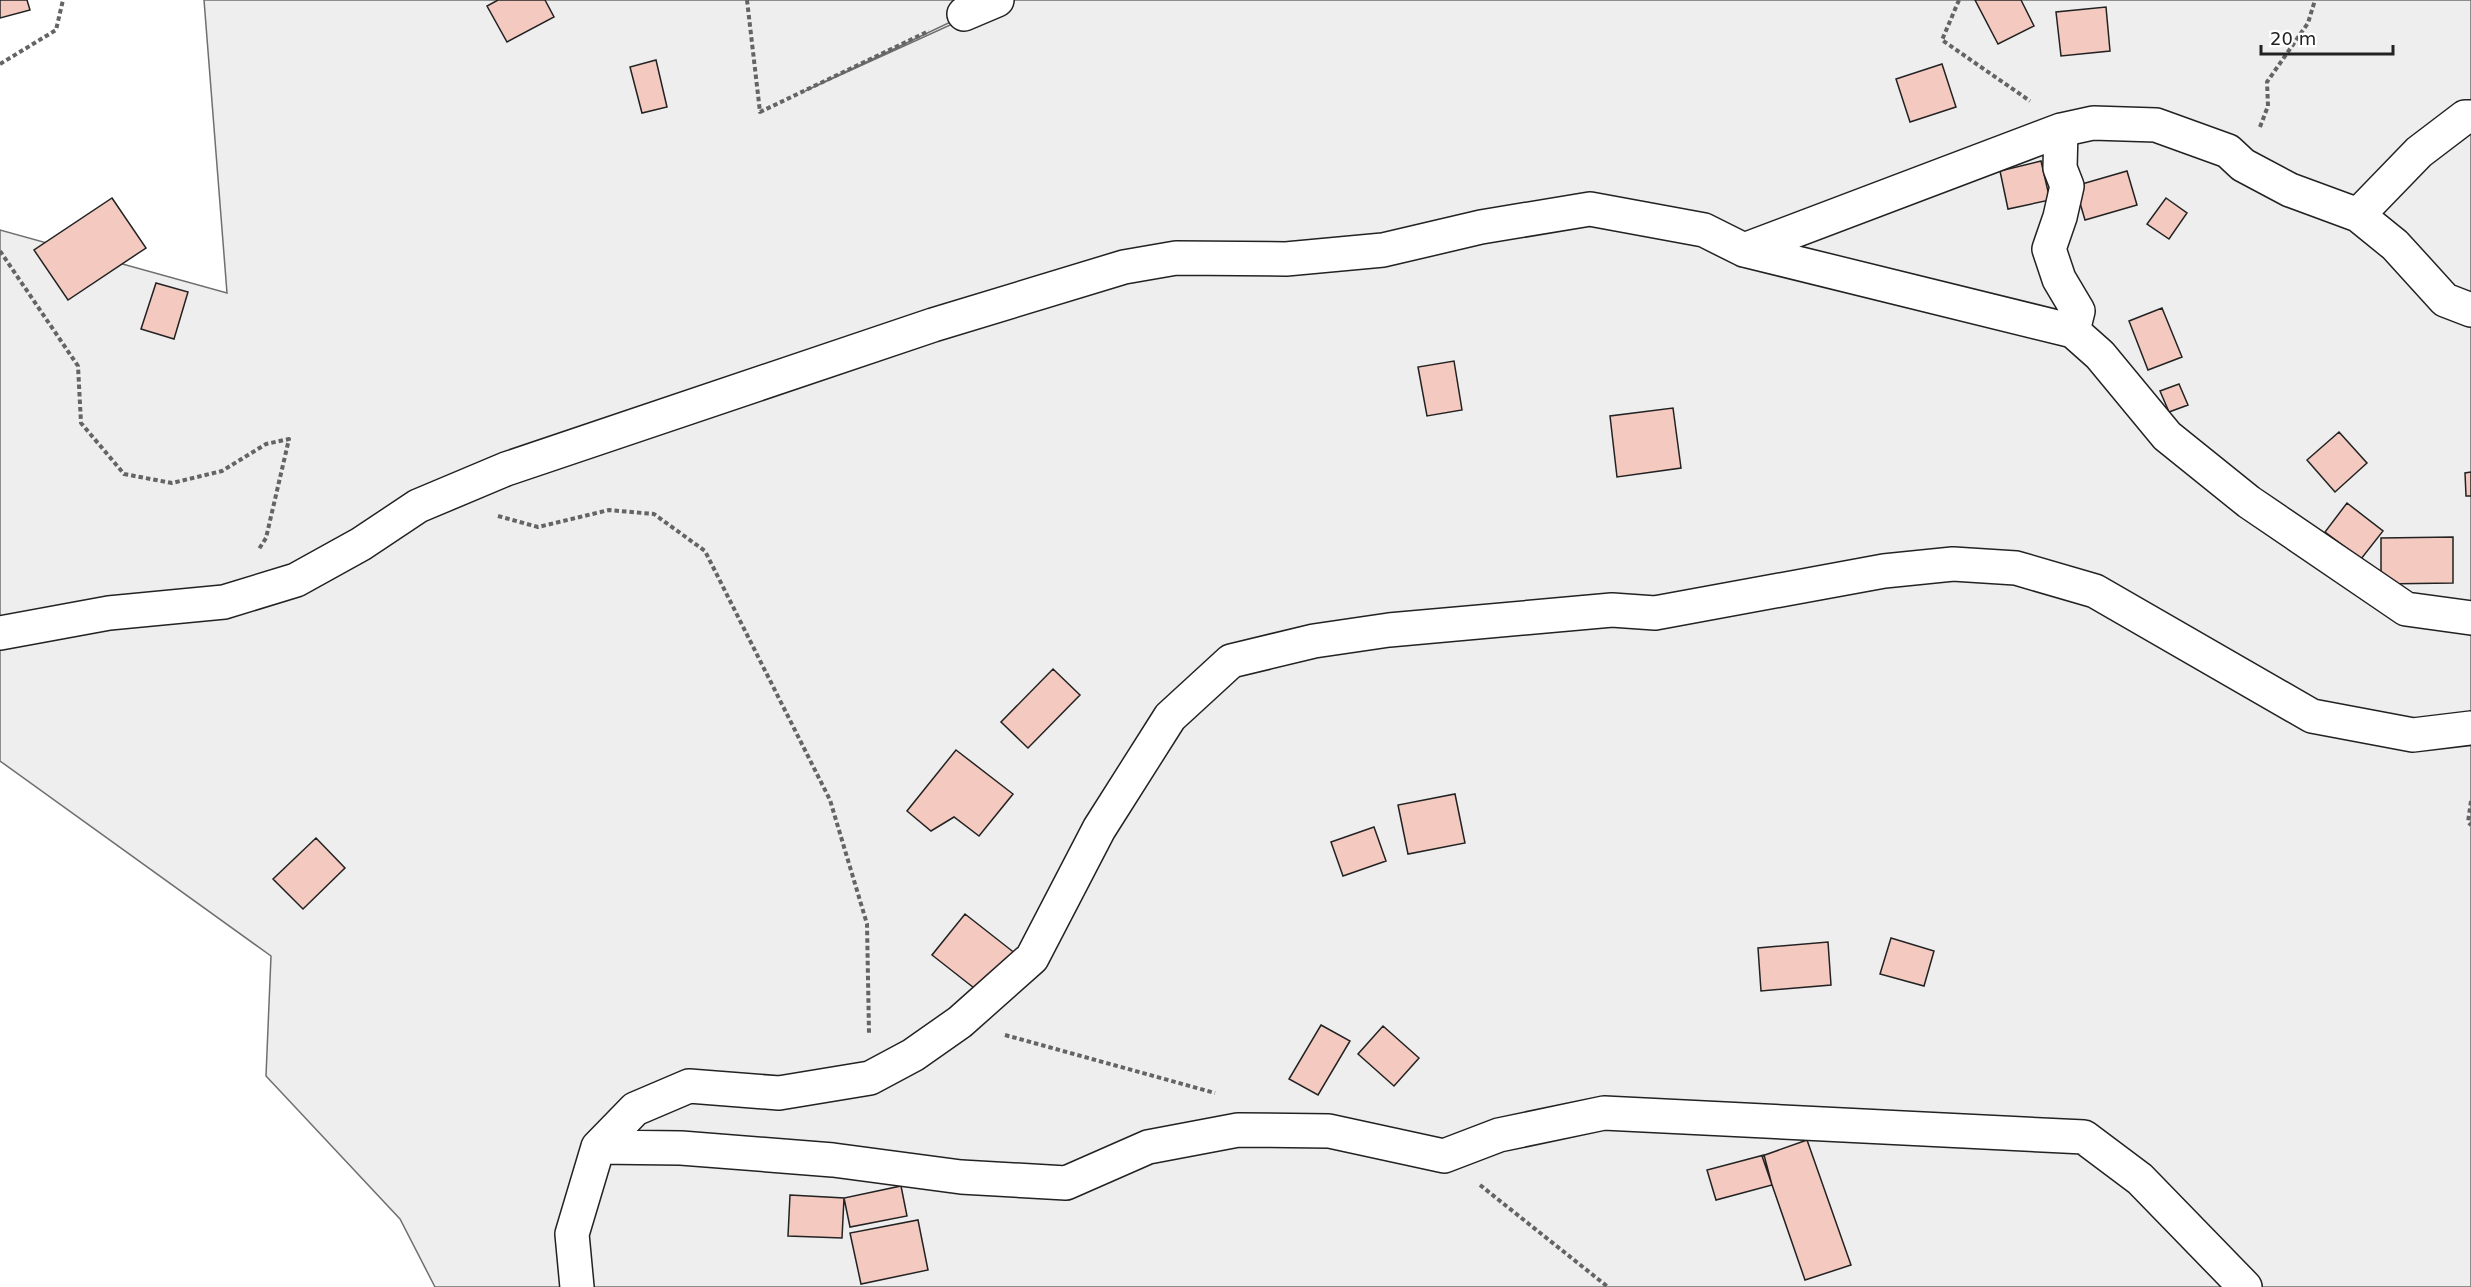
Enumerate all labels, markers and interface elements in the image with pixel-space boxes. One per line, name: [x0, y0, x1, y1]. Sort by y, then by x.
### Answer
scale bar: [2261, 18, 2393, 56]
text: 20 m: [2270, 28, 2316, 49]

